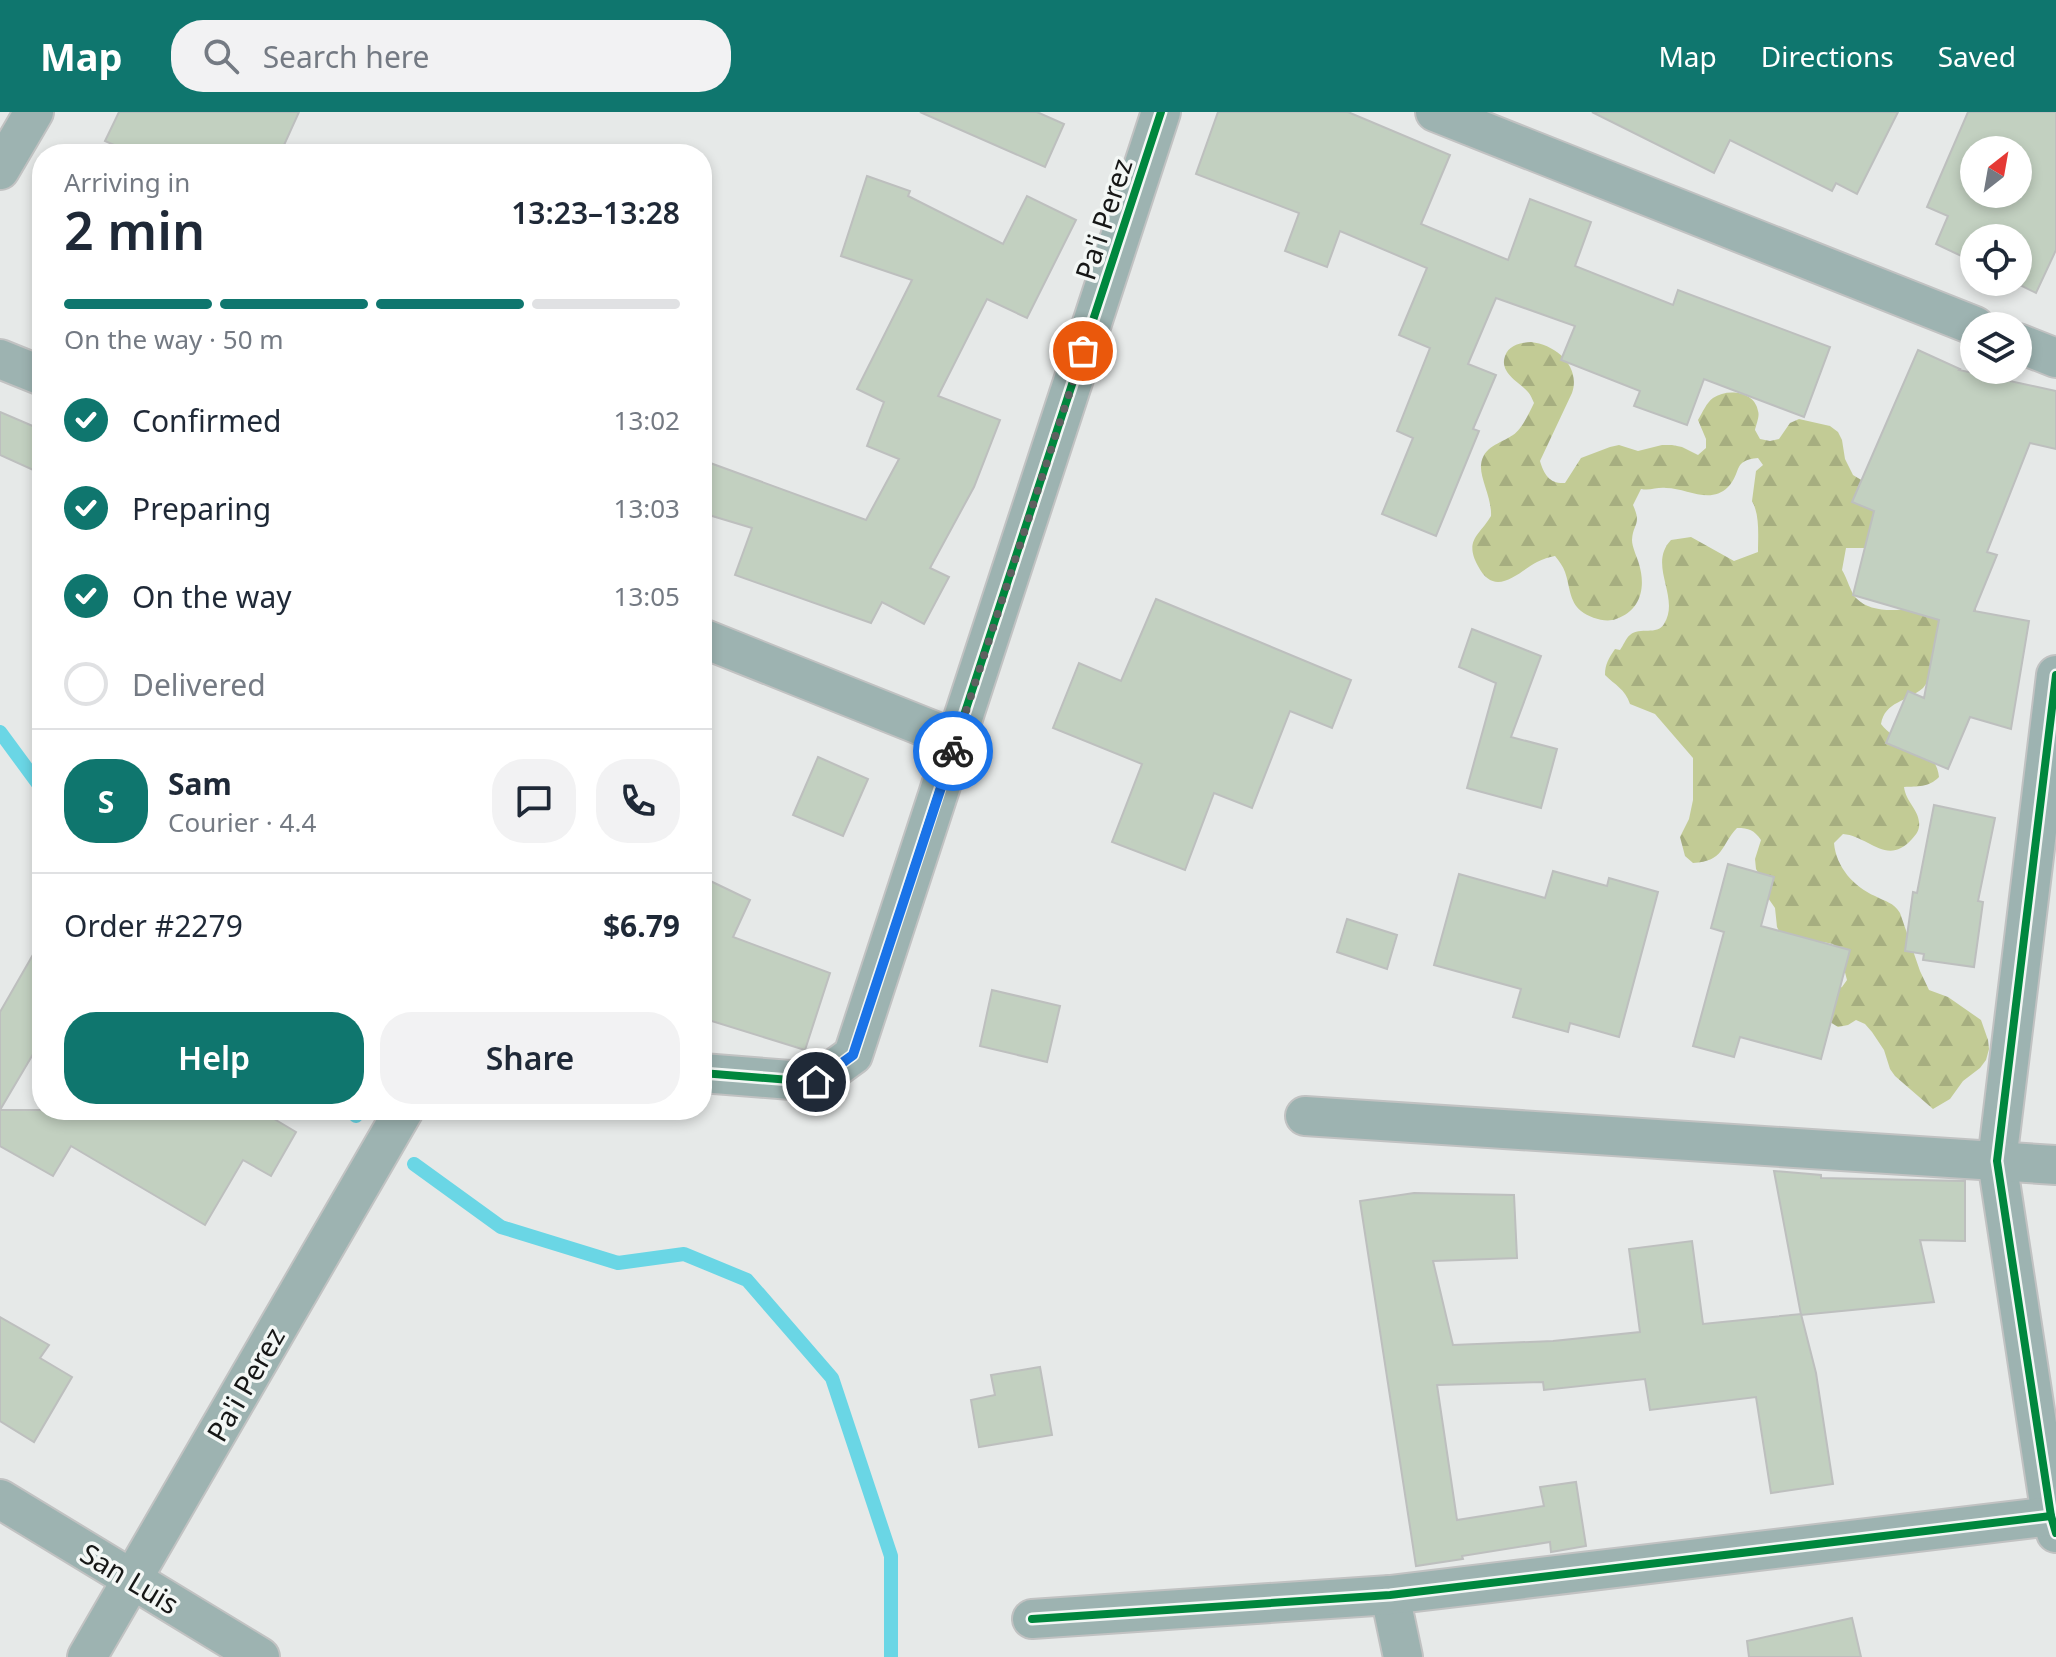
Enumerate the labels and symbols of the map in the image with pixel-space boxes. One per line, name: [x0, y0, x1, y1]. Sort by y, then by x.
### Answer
north arrow: [1960, 136, 2032, 208]
street label: Pa'i Perez: [1066, 153, 1140, 285]
pin: [1049, 317, 1117, 385]
courier: [913, 711, 993, 791]
pin: [782, 1048, 850, 1116]
street label: Pa'i Perez: [197, 1320, 293, 1448]
street label: San Luis: [74, 1534, 186, 1622]

